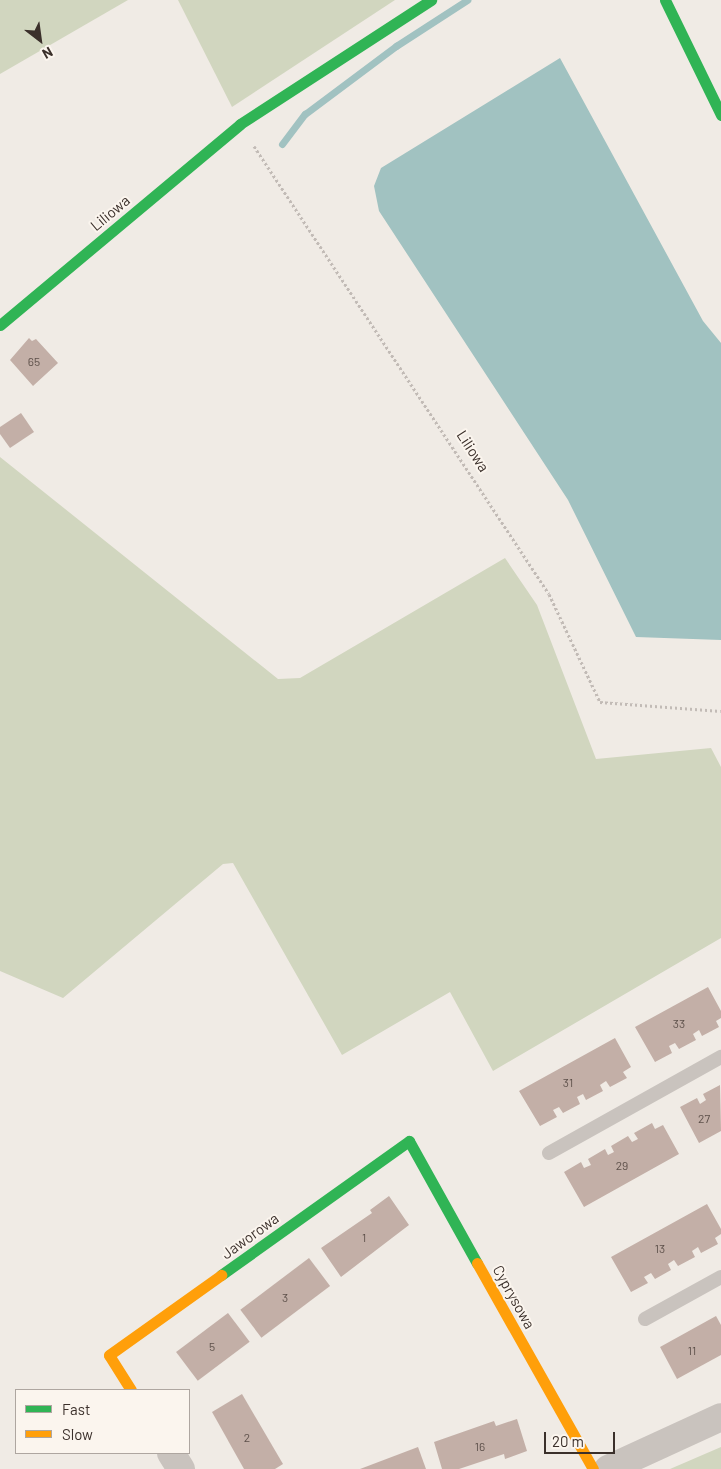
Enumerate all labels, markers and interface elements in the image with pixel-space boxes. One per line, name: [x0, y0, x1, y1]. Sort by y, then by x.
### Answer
north arrow: [15, 15, 65, 65]
text: N: [39, 44, 56, 63]
street label: Liliowa: [87, 191, 133, 235]
house number: 65: [28, 355, 40, 369]
street label: Liliowa: [453, 427, 493, 475]
house number: 33: [673, 1017, 685, 1031]
house number: 31: [563, 1076, 573, 1090]
house number: 27: [698, 1112, 710, 1126]
house number: 29: [616, 1159, 628, 1173]
street label: Jaworowa: [218, 1209, 282, 1263]
house number: 1: [362, 1231, 366, 1245]
house number: 13: [655, 1242, 665, 1256]
street label: Cyprysowa: [489, 1262, 539, 1332]
house number: 3: [282, 1291, 288, 1305]
house number: 5: [209, 1340, 215, 1354]
house number: 11: [688, 1344, 696, 1358]
legend: [15, 1389, 190, 1454]
text: Fast: [62, 1400, 90, 1418]
scale bar: [546, 1422, 617, 1454]
text: Slow: [62, 1425, 93, 1443]
house number: 2: [244, 1431, 250, 1445]
text: 20 m: [552, 1432, 584, 1450]
house number: 16: [475, 1440, 485, 1454]

